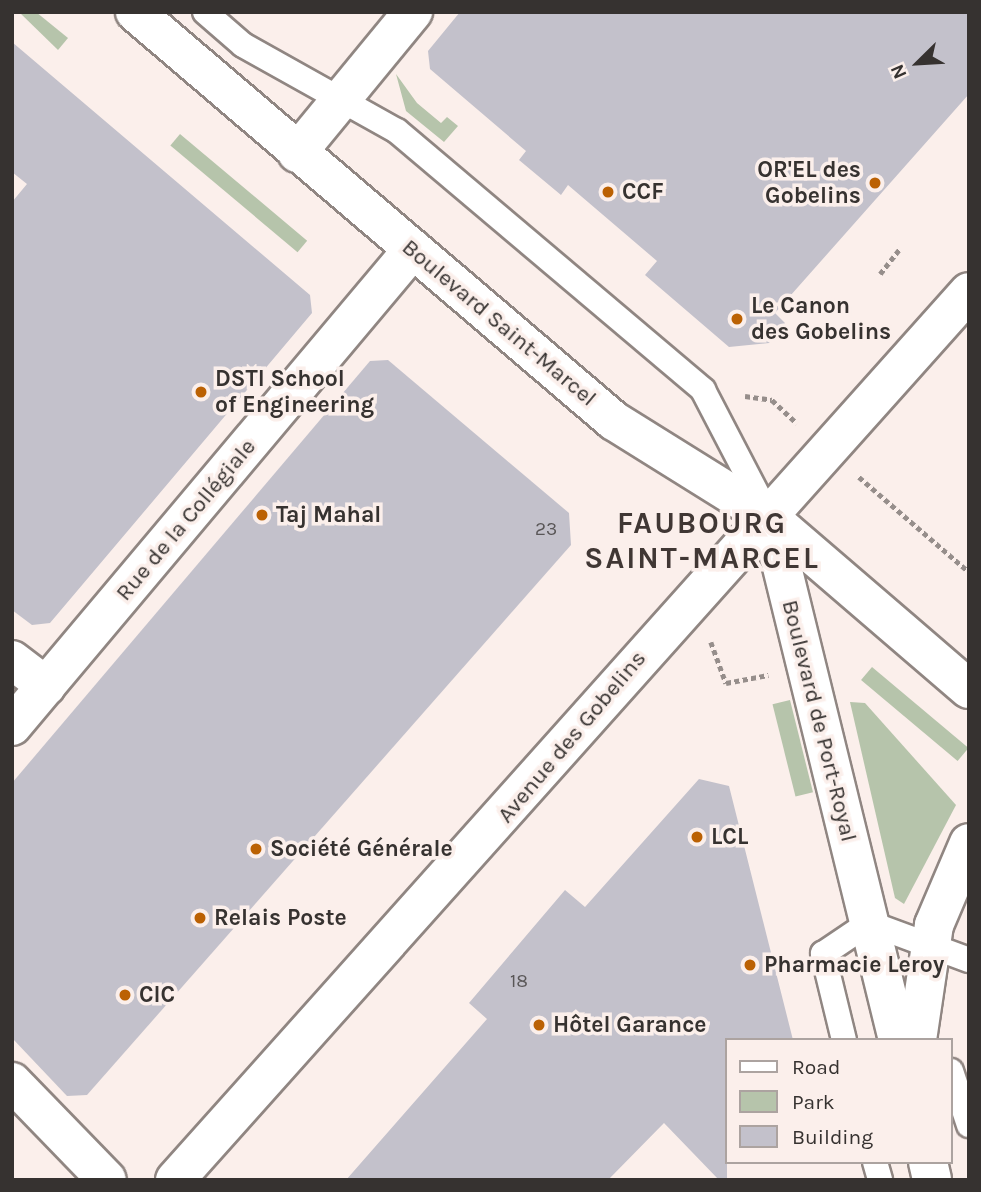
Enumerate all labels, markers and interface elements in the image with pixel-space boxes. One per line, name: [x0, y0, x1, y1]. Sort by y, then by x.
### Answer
north arrow: [883, 28, 953, 98]
text: N: [886, 61, 912, 82]
place label: OR'EL des Gobelins: [757, 156, 861, 210]
marker: OR'EL des Gobelins: [867, 175, 883, 191]
place label: CCF: [622, 178, 664, 206]
marker: CCF: [600, 184, 616, 200]
street label: Boulevard Saint-Marcel: [396, 234, 602, 412]
place label: Le Canon des Gobelins: [751, 292, 891, 346]
marker: Le Canon des Gobelins: [729, 311, 745, 327]
place label: DSTI School of Engineering: [215, 365, 374, 419]
marker: DSTI School of Engineering: [193, 384, 209, 400]
street label: Rue de la Collégiale: [110, 433, 262, 607]
place label: Taj Mahal: [276, 501, 381, 529]
district label: FAUBOURG SAINT-MARCEL: [586, 505, 818, 576]
marker: Taj Mahal: [254, 507, 270, 523]
house number: 23: [535, 519, 557, 541]
street label: Boulevard de Port-Royal: [776, 597, 862, 845]
street label: Avenue des Gobelins: [492, 645, 652, 829]
place label: LCL: [711, 823, 748, 851]
marker: LCL: [689, 829, 705, 845]
place label: Société Générale: [270, 835, 453, 863]
marker: Société Générale: [248, 841, 264, 857]
place label: Relais Poste: [214, 904, 347, 932]
marker: Relais Poste: [192, 910, 208, 926]
place label: Pharmacie Leroy: [764, 951, 944, 979]
marker: Pharmacie Leroy: [742, 957, 758, 973]
house number: 18: [510, 971, 528, 993]
place label: CIC: [139, 981, 175, 1009]
marker: CIC: [117, 987, 133, 1003]
place label: Hôtel Garance: [553, 1011, 707, 1039]
marker: Hôtel Garance: [531, 1017, 547, 1033]
legend: [726, 1038, 953, 1164]
text: Road: [792, 1055, 840, 1079]
text: Park: [792, 1090, 835, 1114]
text: Building: [792, 1125, 873, 1149]

